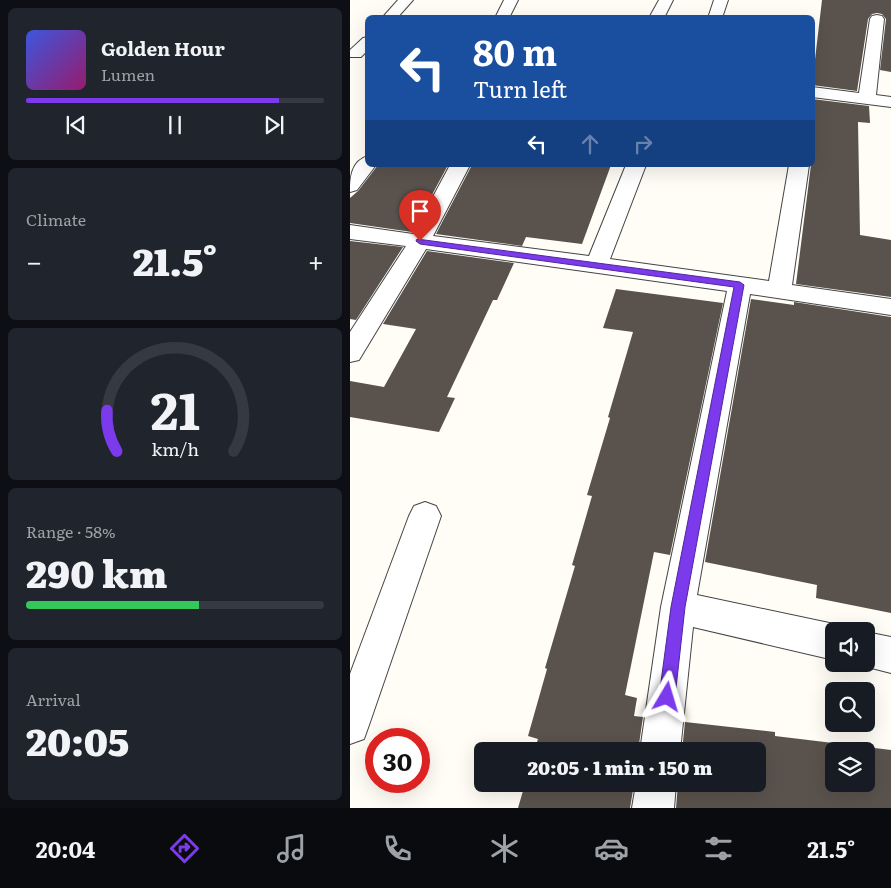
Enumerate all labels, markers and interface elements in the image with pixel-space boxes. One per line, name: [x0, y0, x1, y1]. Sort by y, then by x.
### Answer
text: 80 m: [473, 25, 557, 77]
text: Golden Hour: [101, 34, 225, 62]
icon: left: [390, 35, 455, 100]
text: Lumen: [101, 62, 155, 86]
text: Turn left: [473, 72, 567, 105]
icon: previous: [62, 111, 90, 139]
icon: pause: [161, 111, 189, 139]
icon: next: [260, 111, 288, 139]
icon: left: [523, 130, 551, 158]
icon: ahead: [576, 130, 604, 158]
icon: right: [629, 130, 657, 158]
pin: [399, 190, 441, 241]
icon: arrive: [406, 197, 434, 225]
text: Climate: [26, 207, 86, 231]
text: 21.5°: [133, 231, 217, 288]
text: −: [26, 239, 42, 281]
text: +: [308, 239, 324, 281]
text: 21: [150, 369, 200, 446]
text: km/h: [151, 435, 199, 462]
text: Range · 58%: [26, 519, 116, 543]
text: 290 km: [26, 543, 167, 600]
map controls: [825, 622, 875, 792]
button: sound: [825, 622, 875, 672]
position arrow: [640, 670, 692, 722]
button: search: [825, 682, 875, 732]
text: Arrival: [26, 687, 81, 711]
text: 20:05: [26, 711, 129, 768]
speed limit sign: 30: [365, 728, 430, 793]
button: layers: [825, 742, 875, 792]
text: 20:05 · 1 min · 150 m: [528, 753, 712, 781]
icon: directions: [167, 831, 202, 866]
icon: music: [274, 831, 309, 866]
icon: phone: [380, 831, 415, 866]
icon: climate: [487, 831, 522, 866]
icon: car: [594, 831, 629, 866]
icon: filters: [701, 831, 736, 866]
text: 20:04: [36, 832, 95, 865]
text: 21.5°: [807, 832, 855, 865]

